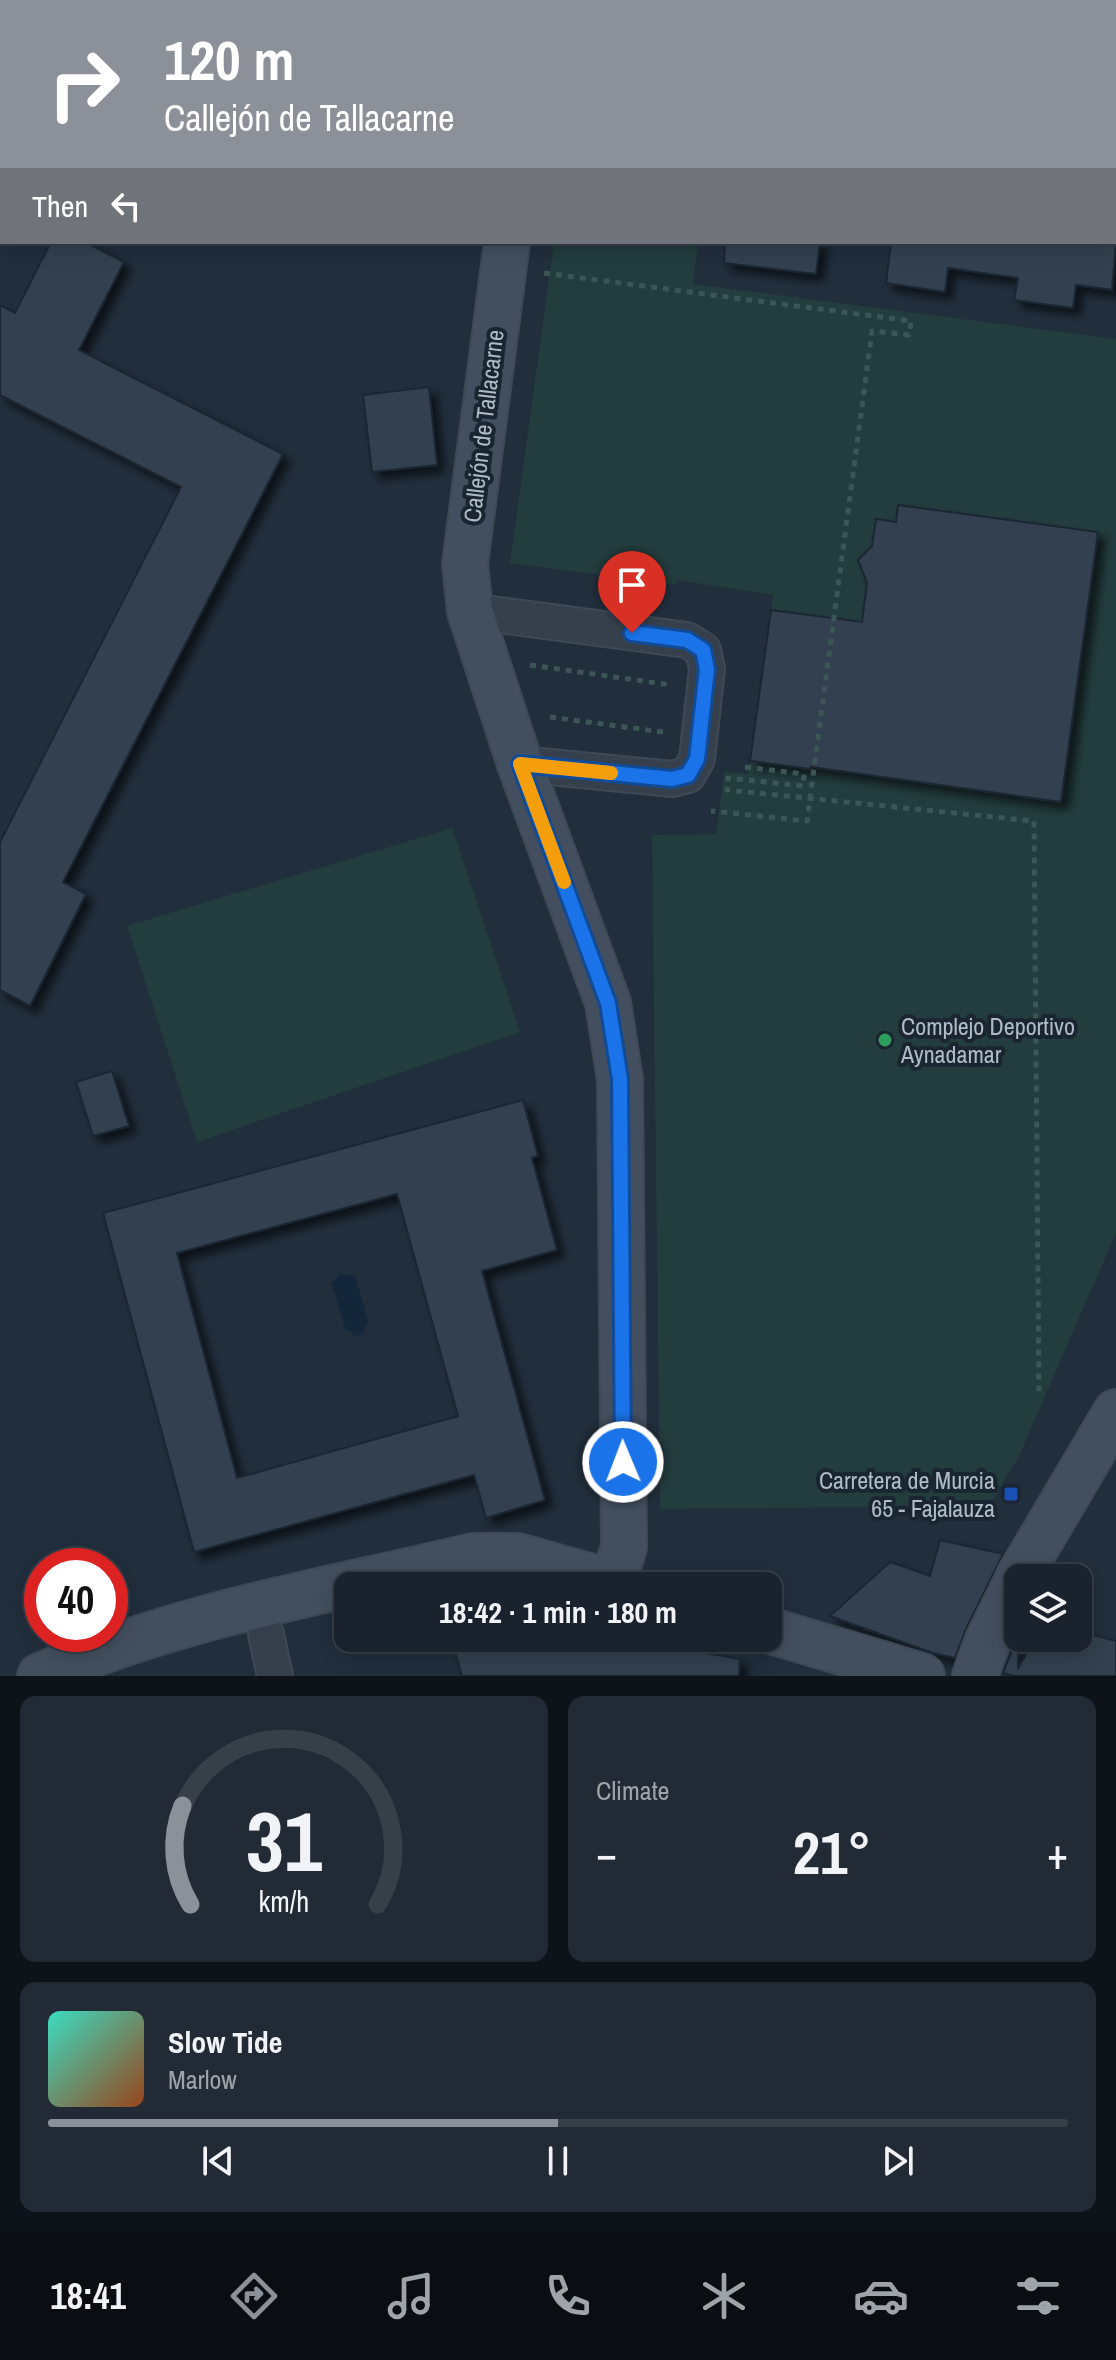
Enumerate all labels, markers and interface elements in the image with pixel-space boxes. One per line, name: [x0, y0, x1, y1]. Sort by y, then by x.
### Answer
text: 120 m: [164, 22, 294, 97]
icon: right: [32, 32, 136, 136]
text: Callejón de Tallacarne: [164, 94, 454, 142]
icon: left: [104, 184, 148, 228]
text: Then: [32, 186, 88, 226]
street label: Callejón de Tallacarne: [455, 328, 511, 524]
pin: [598, 551, 666, 633]
icon: arrive: [610, 563, 654, 607]
place label: Complejo Deportivo Aynadamar: [900, 1010, 1075, 1070]
marker: Complejo Deportivo Aynadamar: [876, 1031, 894, 1049]
position arrow: [581, 1420, 665, 1504]
place label: Carretera de Murcia 65 - Fajalauza: [819, 1464, 995, 1524]
marker: Carretera de Murcia 65 - Fajalauza: [1002, 1485, 1020, 1503]
speed limit sign: 40: [24, 1548, 128, 1652]
map controls: [1004, 1564, 1092, 1652]
button: layers: [1004, 1564, 1092, 1652]
text: 18:42 · 1 min · 180 m: [439, 1592, 677, 1632]
text: Climate: [596, 1773, 669, 1808]
text: 31: [246, 1785, 322, 1897]
text: 21°: [793, 1812, 871, 1893]
text: −: [596, 1823, 617, 1883]
text: +: [1047, 1823, 1068, 1883]
text: km/h: [259, 1882, 309, 1921]
text: Slow Tide: [168, 2022, 282, 2062]
text: Marlow: [168, 2062, 237, 2097]
icon: previous: [196, 2139, 240, 2183]
icon: pause: [536, 2139, 580, 2183]
icon: next: [876, 2139, 920, 2183]
icon: directions: [226, 2268, 282, 2324]
icon: music: [383, 2268, 439, 2324]
icon: phone: [540, 2268, 596, 2324]
icon: climate: [696, 2268, 752, 2324]
icon: car: [853, 2268, 909, 2324]
icon: filters: [1010, 2268, 1066, 2324]
text: 18:41: [50, 2272, 126, 2320]

